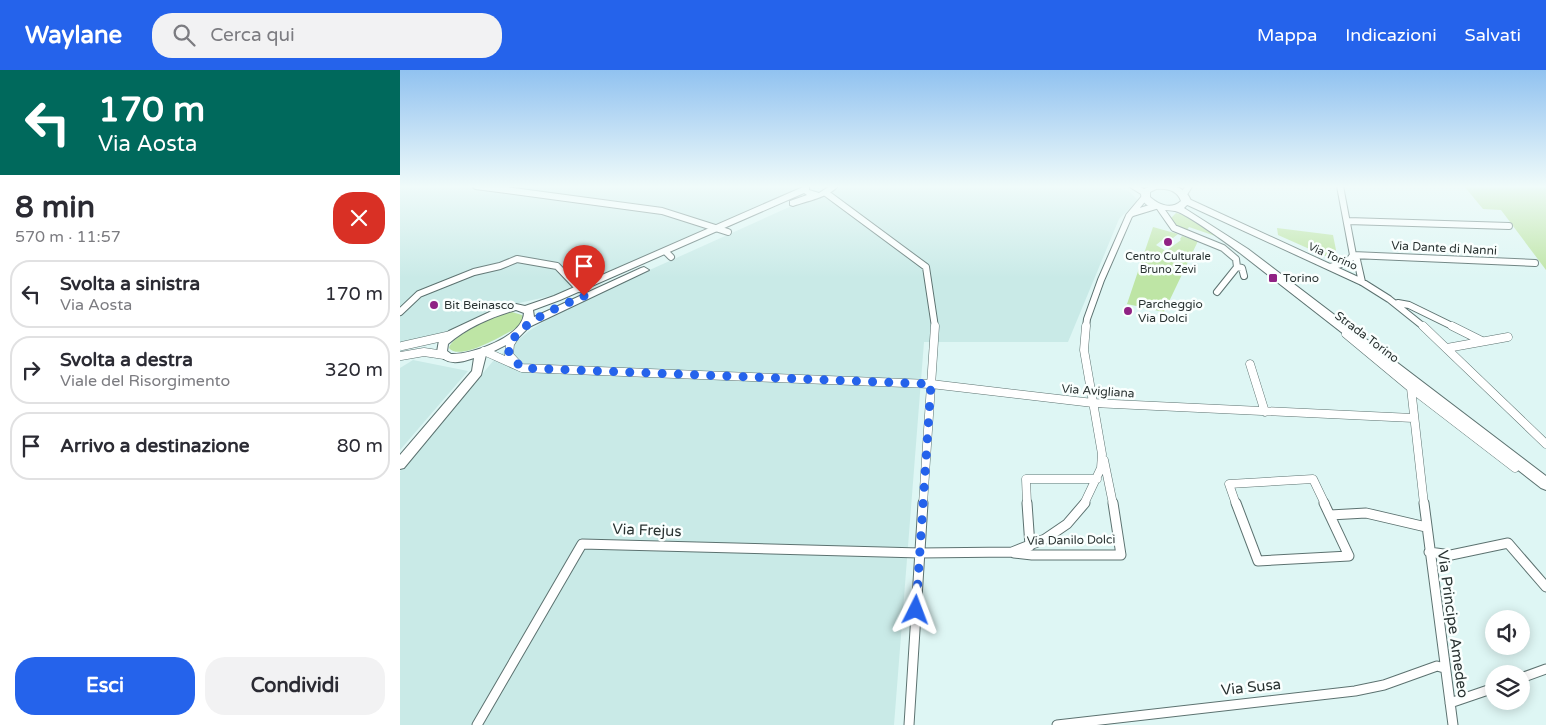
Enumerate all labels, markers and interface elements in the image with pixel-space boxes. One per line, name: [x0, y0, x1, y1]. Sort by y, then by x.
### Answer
search box: [152, 13, 502, 58]
text: Waylane: [25, 21, 122, 50]
icon: search: [170, 21, 198, 49]
text: Cerca qui: [210, 24, 295, 46]
text: Mappa: [1257, 24, 1317, 46]
text: Indicazioni: [1345, 24, 1437, 46]
text: Salvati: [1465, 24, 1521, 46]
text: 170 m: [98, 89, 205, 131]
icon: left: [15, 90, 80, 155]
text: Via Aosta: [98, 131, 197, 157]
text: 8 min: [15, 189, 95, 226]
button: close: [333, 192, 385, 244]
text: 570 m · 11:57: [15, 227, 121, 247]
marker: Centro Culturale Bruno Zevi: [1162, 236, 1174, 248]
street label: Via Dante di Nanni: [1391, 238, 1497, 258]
street label: Via Torino: [1306, 240, 1360, 273]
pin: [563, 245, 605, 296]
place label: Centro Culturale Bruno Zevi: [1125, 250, 1211, 276]
icon: arrive: [570, 252, 598, 280]
place label: Torino: [1283, 271, 1319, 285]
marker: Torino: [1267, 272, 1279, 284]
text: Svolta a sinistra: [60, 273, 200, 295]
icon: left: [17, 280, 45, 308]
text: 170 m: [325, 283, 383, 305]
text: Via Aosta: [60, 295, 132, 315]
place label: Parcheggio Via Dolci: [1138, 297, 1203, 325]
place label: Bit Beinasco: [444, 298, 514, 312]
marker: Bit Beinasco: [428, 299, 440, 311]
marker: Parcheggio Via Dolci: [1122, 305, 1134, 317]
street label: Strada Torino: [1332, 308, 1402, 366]
text: Svolta a destra: [60, 349, 193, 371]
icon: right: [17, 356, 45, 384]
text: 320 m: [325, 359, 383, 381]
text: Viale del Risorgimento: [60, 371, 230, 391]
street label: Via Avigliana: [1061, 381, 1135, 401]
icon: arrive: [17, 432, 45, 460]
text: Arrivo a destinazione: [60, 435, 250, 457]
text: 80 m: [337, 435, 383, 457]
street label: Via Frejus: [612, 520, 682, 540]
street label: Via Danilo Dolci: [1026, 532, 1116, 548]
street label: Via Principe Amedeo: [1434, 549, 1472, 699]
position arrow: [889, 583, 941, 635]
map controls: [1485, 610, 1530, 710]
button: sound: [1485, 610, 1530, 655]
button: Esci: [15, 657, 195, 715]
button: Condividi: [205, 657, 385, 715]
button: layers: [1485, 665, 1530, 710]
street label: Via Susa: [1220, 675, 1282, 699]

